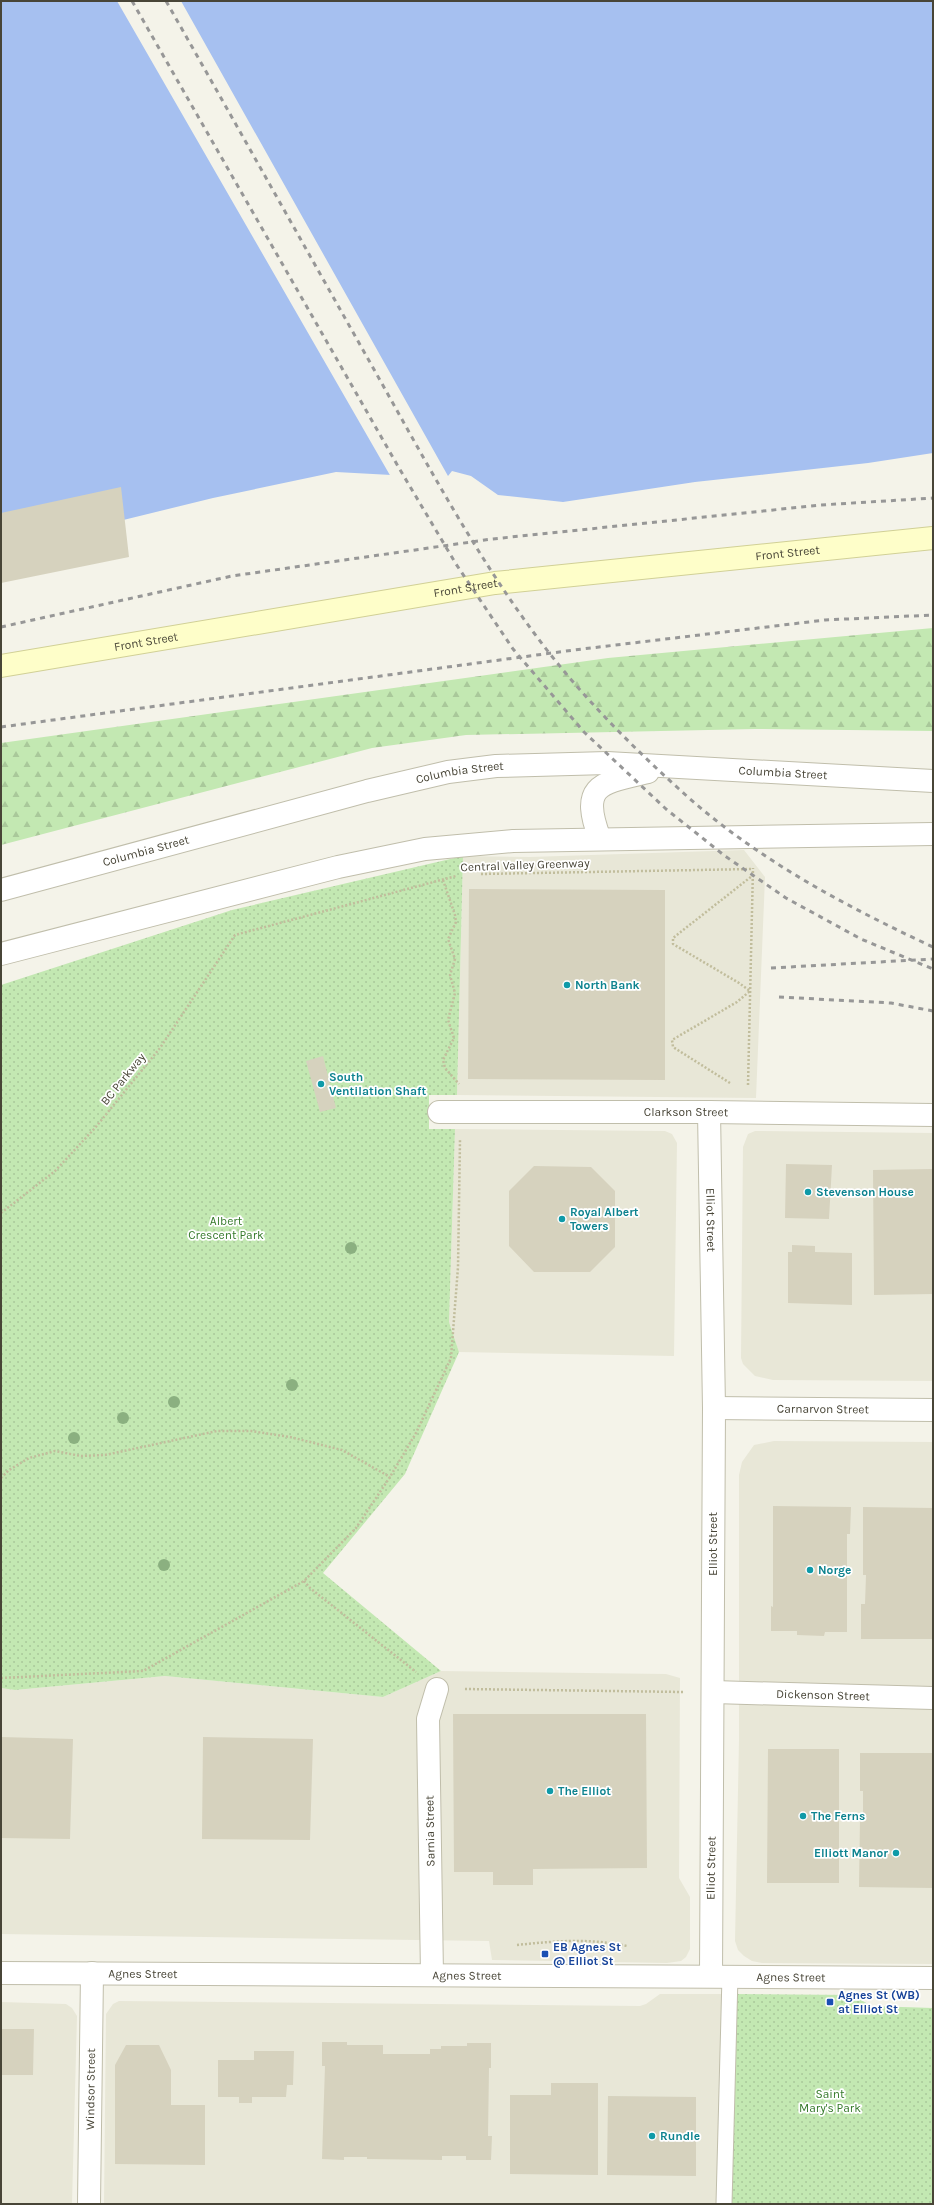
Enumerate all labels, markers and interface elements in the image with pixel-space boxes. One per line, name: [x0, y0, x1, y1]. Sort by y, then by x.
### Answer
street label: Front Street: [755, 543, 821, 563]
street label: Front Street: [432, 576, 499, 600]
street label: Front Street: [113, 629, 180, 654]
street label: Columbia Street: [414, 759, 504, 786]
street label: Columbia Street: [738, 763, 828, 782]
street label: Columbia Street: [101, 832, 191, 869]
street label: Central Valley Greenway: [460, 856, 590, 874]
place label: North Bank: [575, 978, 640, 992]
marker: North Bank: [562, 980, 572, 990]
street label: BC Parkway: [98, 1050, 148, 1108]
place label: South Ventilation Shaft: [329, 1070, 426, 1098]
marker: South Ventilation Shaft: [316, 1079, 326, 1089]
street label: Clarkson Street: [644, 1105, 729, 1119]
place label: Stevenson House: [816, 1185, 914, 1199]
marker: Stevenson House: [803, 1187, 813, 1197]
street label: Elliot Street: [703, 1188, 718, 1253]
place label: Royal Albert Towers: [570, 1205, 639, 1233]
park label: Albert Crescent Park: [188, 1214, 264, 1242]
marker: Royal Albert Towers: [557, 1214, 567, 1224]
street label: Carnarvon Street: [777, 1402, 870, 1416]
street label: Elliot Street: [706, 1512, 720, 1576]
place label: Norge: [818, 1563, 851, 1577]
marker: Norge: [805, 1565, 815, 1575]
street label: Dickenson Street: [776, 1687, 871, 1703]
place label: The Elliot: [558, 1784, 611, 1798]
marker: The Elliot: [545, 1786, 555, 1796]
street label: Sarnia Street: [422, 1795, 438, 1867]
place label: The Ferns: [811, 1809, 865, 1823]
marker: The Ferns: [798, 1811, 808, 1821]
street label: Elliot Street: [703, 1835, 719, 1900]
place label: Elliott Manor: [814, 1846, 888, 1860]
marker: Elliott Manor: [891, 1848, 901, 1858]
place label: EB Agnes St @ Elliot St: [553, 1940, 621, 1968]
marker: EB Agnes St @ Elliot St: [540, 1949, 550, 1959]
street label: Agnes Street: [108, 1967, 178, 1981]
street label: Agnes Street: [432, 1968, 502, 1983]
street label: Agnes Street: [756, 1970, 826, 1984]
place label: Agnes St (WB) at Elliot St: [838, 1988, 920, 2016]
marker: Agnes St (WB) at Elliot St: [825, 1997, 835, 2007]
street label: Windsor Street: [83, 2048, 98, 2130]
park label: Saint Mary's Park: [799, 2087, 861, 2115]
place label: Rundle: [660, 2129, 700, 2143]
marker: Rundle: [647, 2131, 657, 2141]

